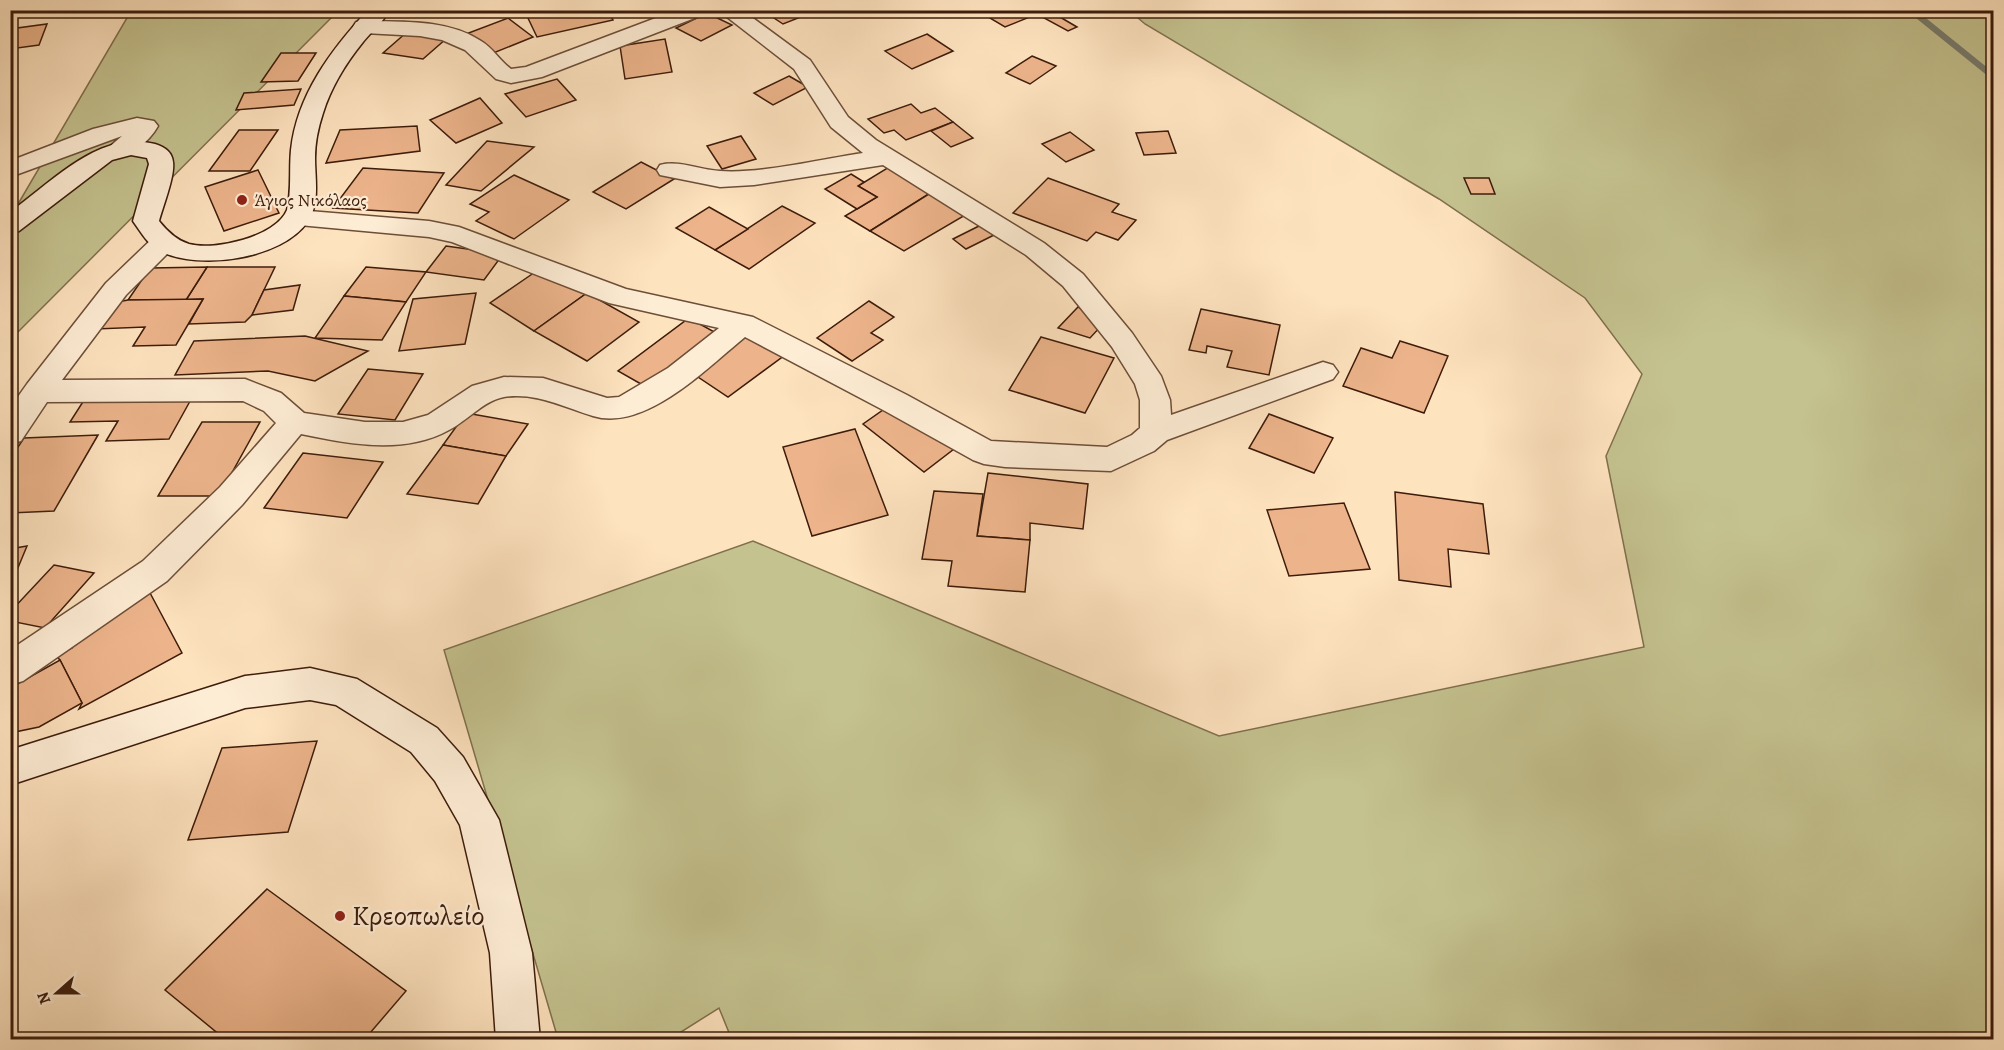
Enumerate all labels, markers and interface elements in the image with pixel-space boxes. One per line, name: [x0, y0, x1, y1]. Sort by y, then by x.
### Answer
place label: Άγιος Νικόλαος: [254, 188, 367, 212]
marker: Άγιος Νικόλαος: [235, 193, 249, 207]
place label: Κρεοπωλείο: [352, 898, 485, 934]
marker: Κρεοπωλείο: [333, 909, 347, 923]
north arrow: [27, 963, 87, 1023]
text: N: [31, 988, 56, 1007]

